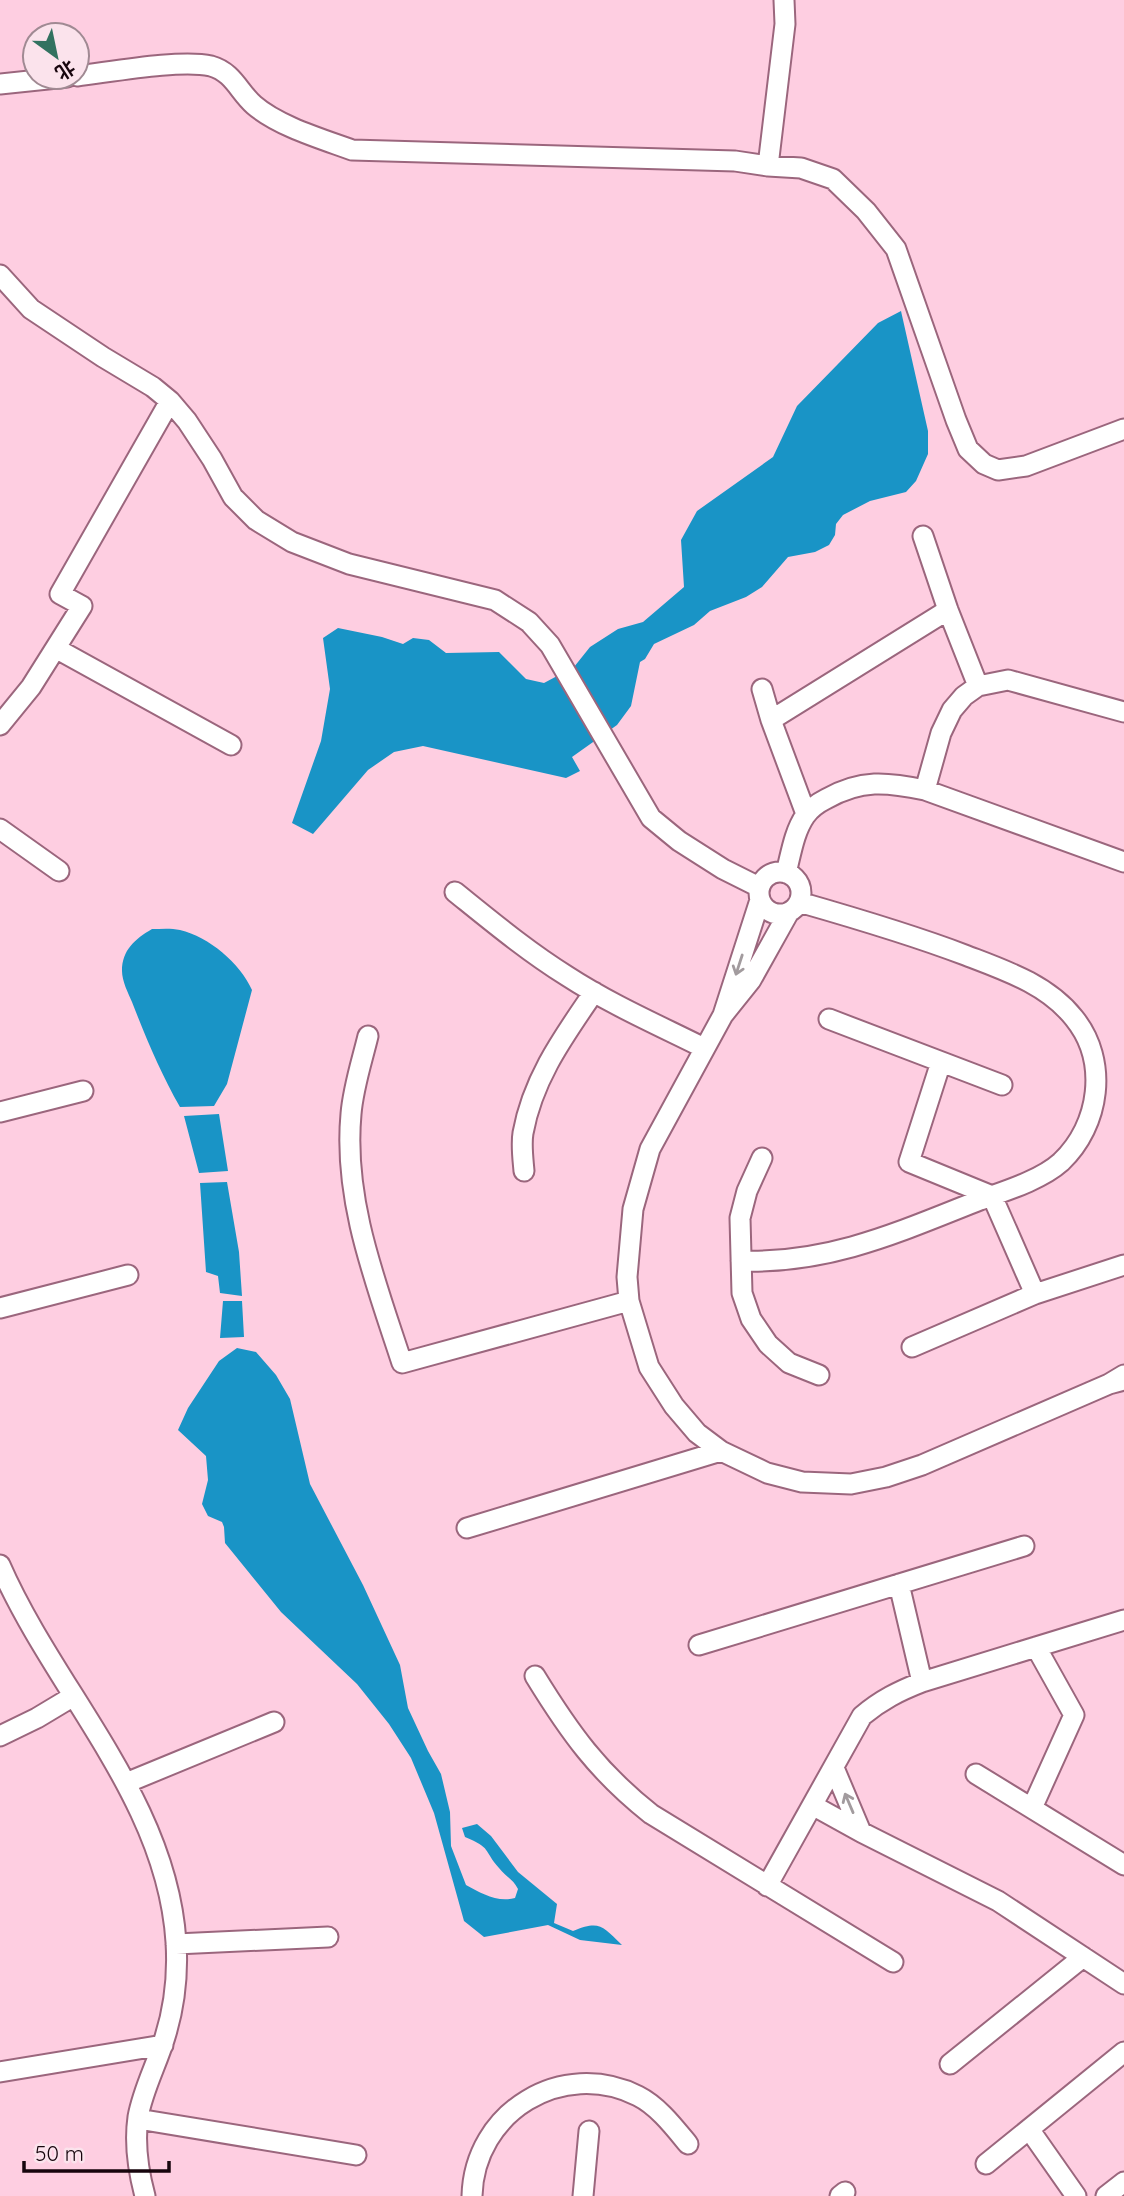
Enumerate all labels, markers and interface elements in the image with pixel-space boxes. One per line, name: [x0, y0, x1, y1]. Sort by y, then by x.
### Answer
north arrow: [21, 21, 91, 91]
text: 北: [51, 55, 80, 85]
one-way arrow: [732, 954, 744, 976]
one-way arrow: [842, 1792, 855, 1814]
scale bar: [24, 2130, 170, 2174]
text: 50 m: [35, 2140, 84, 2166]

